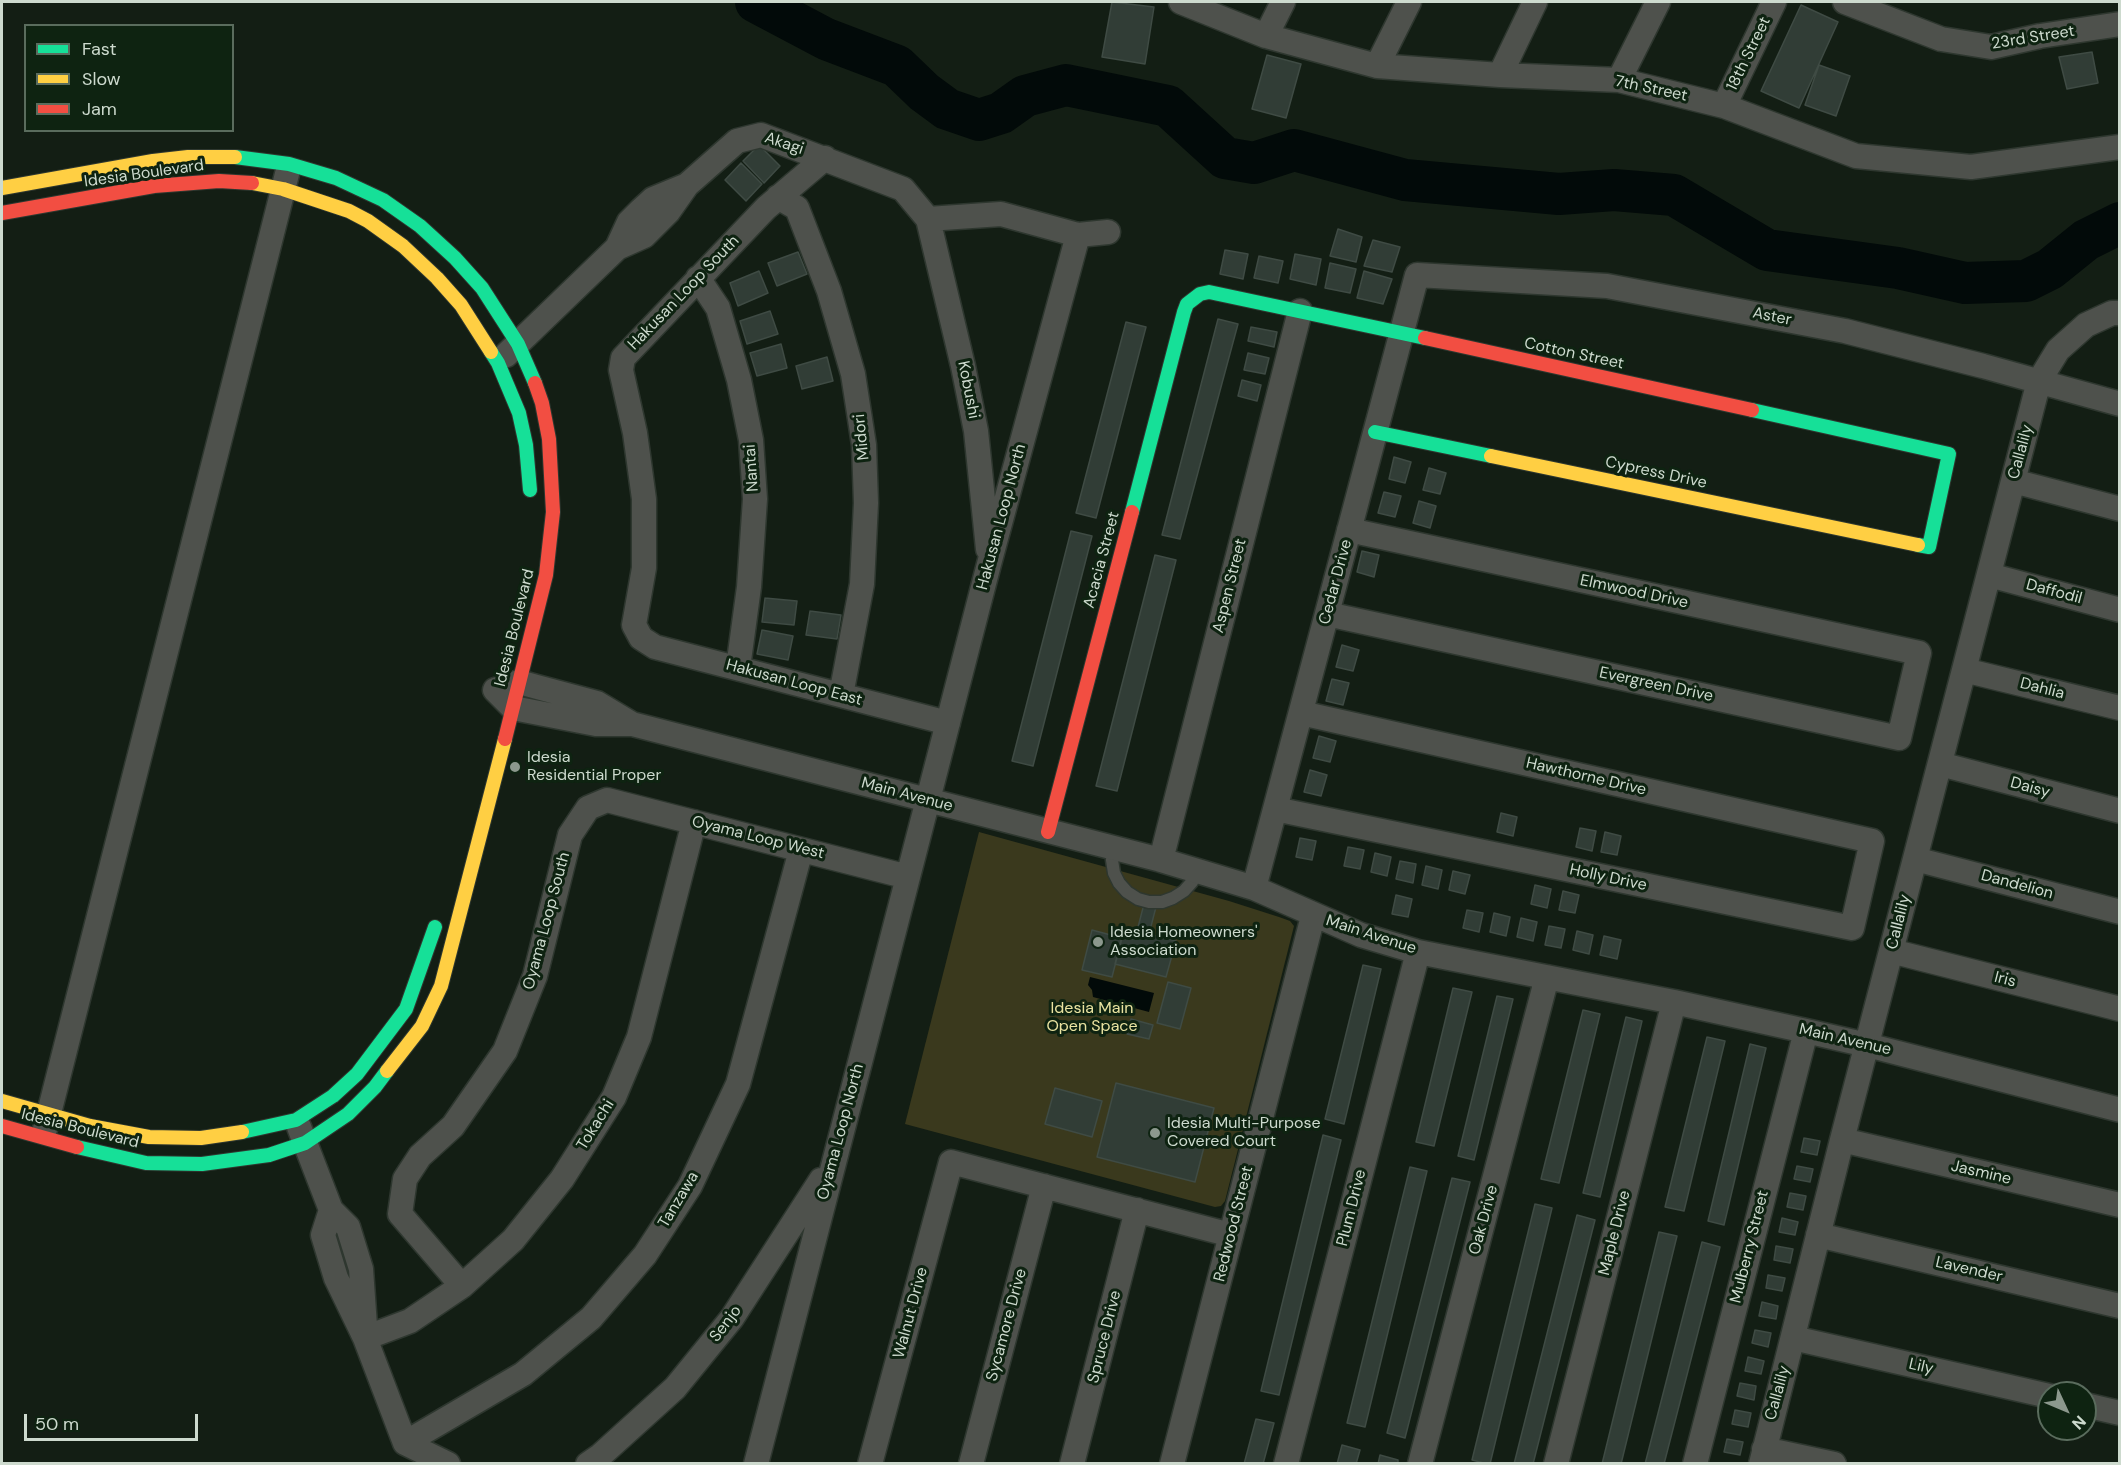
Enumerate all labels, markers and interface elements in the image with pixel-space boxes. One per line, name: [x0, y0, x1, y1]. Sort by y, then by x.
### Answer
street label: 18th Street: [1723, 14, 1775, 94]
street label: 23rd Street: [1990, 22, 2076, 54]
legend: [24, 24, 234, 132]
text: Fast: [82, 37, 117, 61]
text: Slow: [82, 67, 121, 91]
street label: 7th Street: [1613, 72, 1689, 106]
text: Jam: [82, 97, 117, 121]
street label: Akagi: [762, 129, 806, 159]
street label: Idesia Boulevard: [83, 156, 205, 192]
street label: Hakusan Loop South: [624, 232, 744, 354]
street label: Aster: [1751, 304, 1793, 330]
street label: Cotton Street: [1522, 334, 1626, 374]
street label: Kobushi: [953, 359, 983, 421]
street label: Midori: [850, 413, 874, 461]
street label: Callalily: [2004, 423, 2038, 481]
street label: Hakusan Loop North: [973, 442, 1031, 592]
street label: Nantai: [741, 444, 763, 492]
street label: Cypress Drive: [1603, 453, 1709, 493]
street label: Acacia Street: [1080, 510, 1124, 610]
street label: Aspen Street: [1209, 537, 1251, 635]
street label: Cedar Drive: [1315, 537, 1357, 627]
street label: Idesia Boulevard: [491, 567, 539, 689]
street label: Elmwood Drive: [1578, 571, 1690, 613]
street label: Daffodil: [2024, 575, 2084, 609]
street label: Hakusan Loop East: [724, 656, 864, 710]
street label: Evergreen Drive: [1597, 664, 1715, 706]
street label: Dahlia: [2018, 674, 2066, 704]
place label: Idesia Residential Proper: [527, 748, 661, 786]
street label: Hawthorne Drive: [1524, 754, 1648, 800]
marker: Idesia Residential Proper: [508, 760, 522, 774]
street label: Main Avenue: [859, 774, 955, 816]
street label: Daisy: [2008, 774, 2052, 802]
street label: Oyama Loop West: [690, 812, 826, 864]
street label: Oyama Loop South: [519, 850, 575, 992]
street label: Holly Drive: [1568, 860, 1648, 896]
street label: Dandelion: [1979, 866, 2055, 904]
street label: Callalily: [1883, 893, 1915, 951]
street label: Main Avenue: [1323, 911, 1419, 959]
place label: Idesia Homeowners' Association: [1110, 923, 1258, 961]
marker: Idesia Homeowners' Association: [1091, 935, 1105, 949]
street label: Iris: [1992, 968, 2018, 992]
park label: Idesia Main Open Space: [1046, 999, 1138, 1037]
street label: Main Avenue: [1797, 1020, 1893, 1060]
street label: Oyama Loop North: [814, 1062, 868, 1202]
street label: Tokachi: [573, 1096, 619, 1154]
street label: Idesia Boulevard: [19, 1105, 141, 1153]
place label: Idesia Multi-Purpose Covered Court: [1167, 1114, 1321, 1152]
marker: Idesia Multi-Purpose Covered Court: [1148, 1126, 1162, 1140]
street label: Jasmine: [1949, 1157, 2013, 1189]
street label: Redwood Street: [1210, 1164, 1258, 1284]
street label: Tanzawa: [655, 1168, 703, 1232]
street label: Plum Drive: [1333, 1168, 1371, 1248]
street label: Oak Drive: [1466, 1183, 1502, 1257]
street label: Maple Drive: [1595, 1188, 1635, 1278]
street label: Mulberry Street: [1727, 1189, 1773, 1305]
street label: Lavender: [1934, 1253, 2004, 1287]
street label: Walnut Drive: [890, 1265, 932, 1361]
street label: Sycamore Drive: [983, 1267, 1031, 1383]
street label: Spruce Drive: [1084, 1289, 1126, 1385]
street label: Senjo: [706, 1302, 746, 1346]
street label: Lily: [1907, 1355, 1935, 1379]
street label: Callalily: [1761, 1364, 1795, 1422]
north arrow: [2037, 1381, 2097, 1441]
scale bar: [27, 1402, 201, 1440]
text: N: [2067, 1411, 2090, 1434]
text: 50 m: [35, 1412, 79, 1436]

